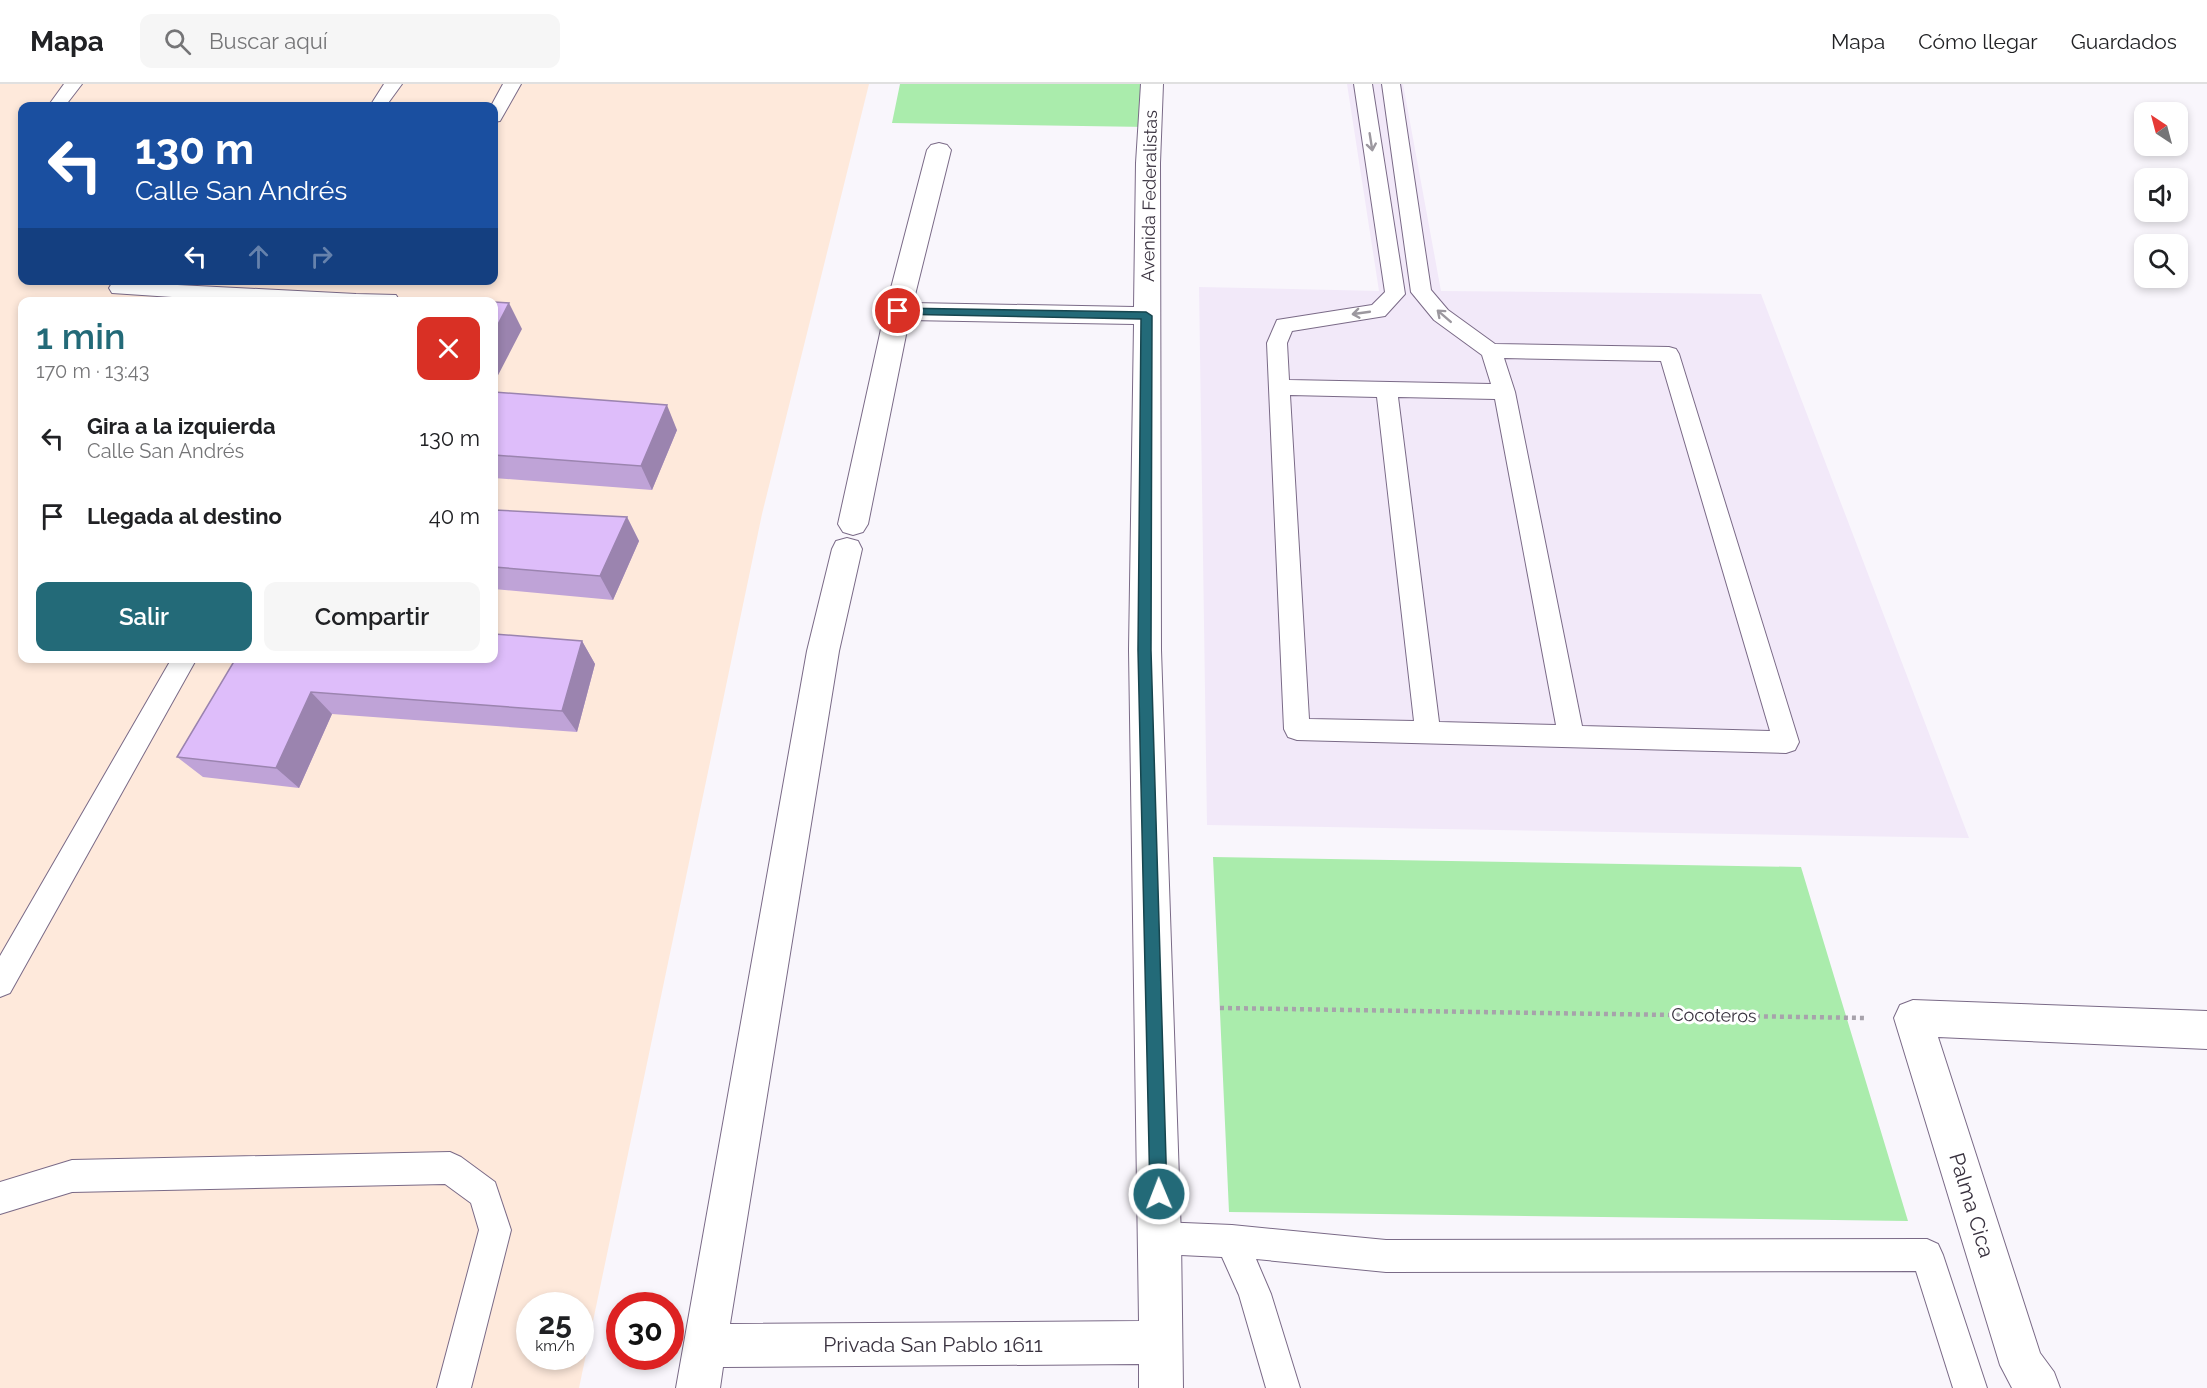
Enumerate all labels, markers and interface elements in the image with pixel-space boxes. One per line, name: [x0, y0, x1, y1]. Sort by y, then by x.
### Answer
search box: [140, 14, 560, 68]
text: Mapa: [30, 25, 104, 58]
icon: search: [161, 25, 194, 58]
text: Buscar aquí: [209, 28, 328, 54]
text: Mapa: [1831, 29, 1885, 54]
text: Cómo llegar: [1918, 29, 2038, 54]
text: Guardados: [2071, 29, 2177, 54]
north arrow: [2134, 102, 2188, 156]
map controls: [2134, 102, 2188, 288]
street label: Avenida Federalistas: [1137, 110, 1161, 282]
text: 130 m: [135, 125, 254, 174]
icon: left: [36, 126, 114, 204]
one-way arrow: [1366, 131, 1377, 151]
button: sound: [2134, 168, 2188, 222]
text: Calle San Andrés: [135, 175, 347, 206]
button: search: [2134, 234, 2188, 288]
icon: left: [179, 240, 212, 273]
icon: ahead: [242, 240, 275, 273]
icon: right: [305, 240, 338, 273]
pin: [872, 285, 923, 336]
icon: arrive: [881, 294, 914, 327]
one-way arrow: [1351, 308, 1371, 319]
one-way arrow: [1436, 309, 1452, 322]
text: 1 min: [36, 315, 125, 357]
button: close: [417, 317, 480, 380]
text: 170 m · 13:43: [36, 359, 149, 383]
text: Gira a la izquierda: [87, 413, 276, 439]
icon: left: [36, 422, 69, 455]
text: 130 m: [420, 425, 480, 451]
text: Calle San Andrés: [87, 439, 244, 463]
icon: arrive: [36, 500, 69, 533]
text: Llegada al destino: [87, 503, 282, 529]
text: 40 m: [429, 503, 480, 529]
button: Salir: [36, 582, 252, 651]
button: Compartir: [264, 582, 480, 651]
street label: Cocoteros: [1671, 1004, 1757, 1026]
street label: Palma Cica: [1944, 1150, 2000, 1260]
position arrow: [1127, 1162, 1191, 1226]
speed limit sign: 30: [606, 1292, 684, 1370]
text: 25: [538, 1306, 572, 1341]
street label: Privada San Pablo 1611: [823, 1332, 1043, 1357]
text: km/h: [535, 1337, 575, 1355]

